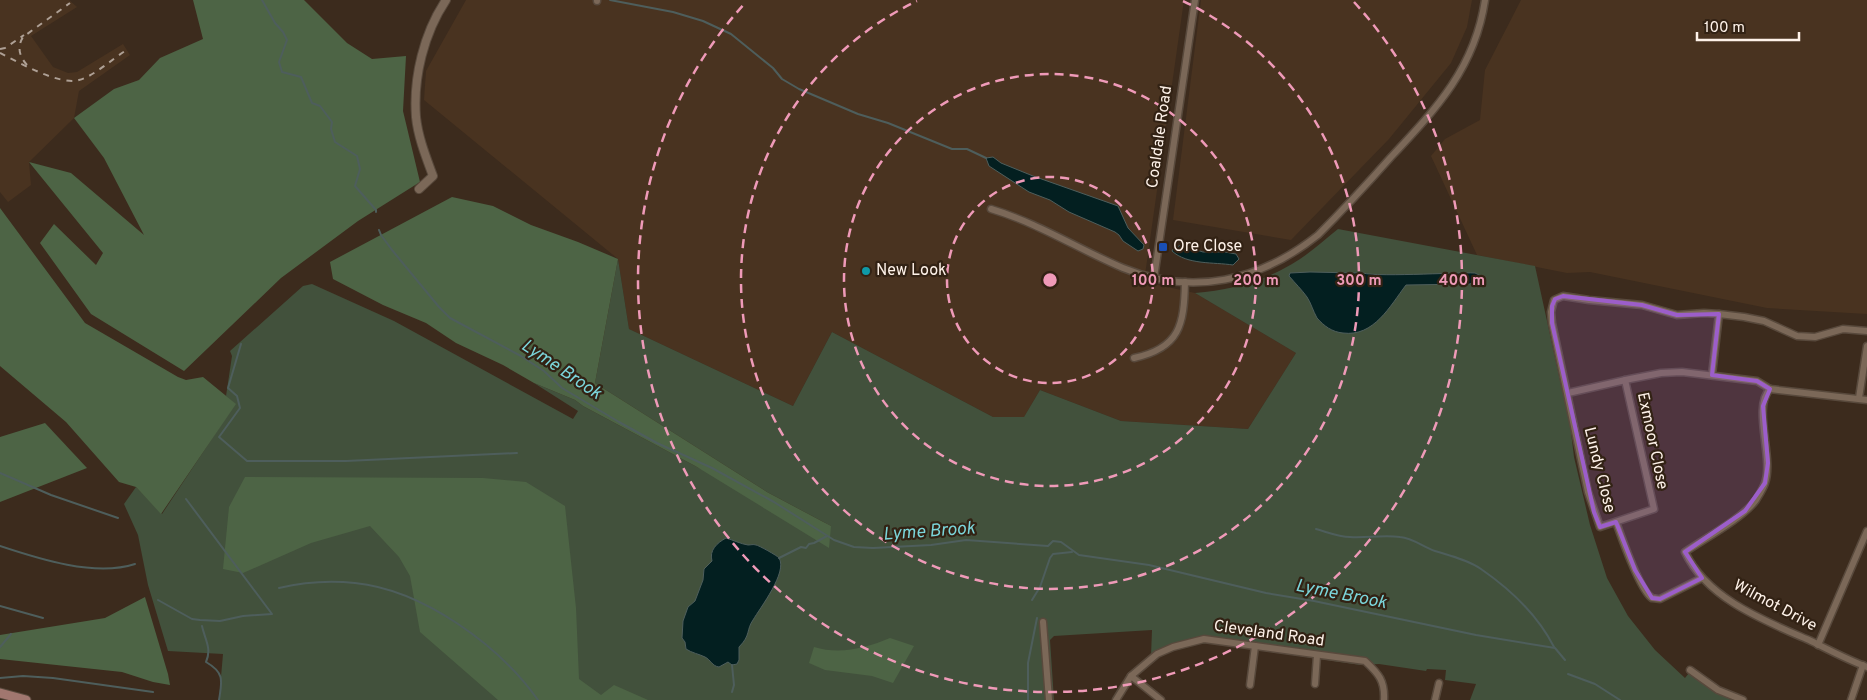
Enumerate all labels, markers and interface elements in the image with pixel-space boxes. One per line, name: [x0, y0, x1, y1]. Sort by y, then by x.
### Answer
scale bar: [1697, 10, 1800, 42]
text: 100 m: [1704, 19, 1745, 38]
street label: Coaldale Road: [1143, 85, 1177, 189]
place label: Ore Close: [1173, 237, 1242, 257]
marker: Ore Close: [1157, 241, 1169, 253]
place label: New Look: [876, 261, 947, 281]
marker: New Look: [860, 265, 872, 277]
centre of rings: [1041, 271, 1059, 289]
text: 100 m: [1132, 272, 1174, 291]
text: 200 m: [1233, 272, 1279, 291]
text: 300 m: [1336, 272, 1382, 291]
text: 400 m: [1439, 272, 1485, 291]
water label: Lyme Brook: [516, 335, 606, 406]
street label: Exmoor Close: [1632, 390, 1672, 492]
street label: Lundy Close: [1579, 425, 1619, 515]
water label: Lyme Brook: [882, 517, 977, 547]
water label: Lyme Brook: [1294, 575, 1389, 615]
street label: Wilmot Drive: [1730, 576, 1820, 636]
street label: Cleveland Road: [1212, 616, 1326, 652]

